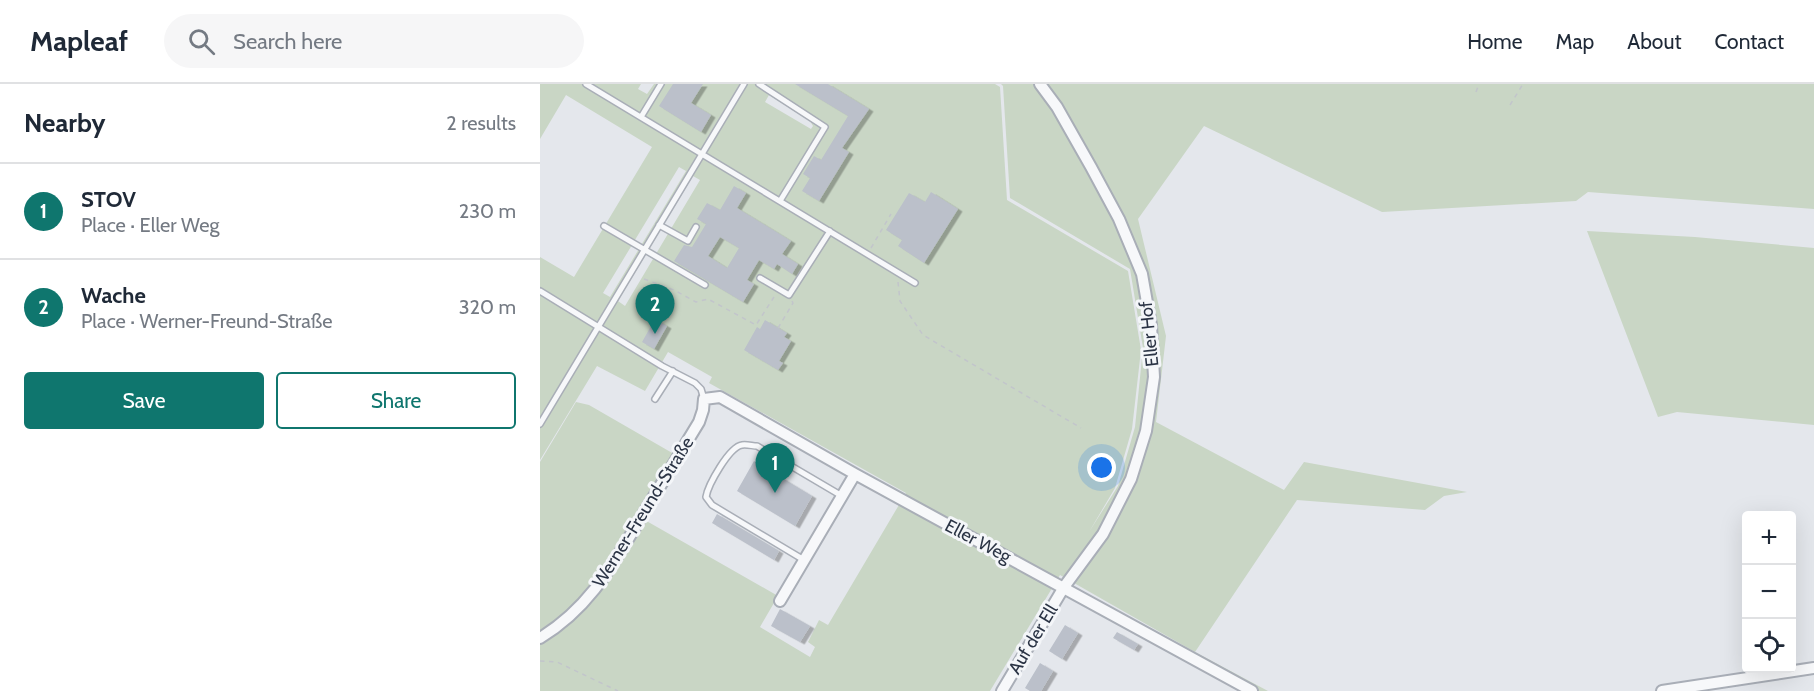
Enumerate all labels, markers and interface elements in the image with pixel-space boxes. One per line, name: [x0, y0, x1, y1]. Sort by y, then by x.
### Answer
search box: [164, 14, 584, 68]
text: Mapleaf: [30, 24, 128, 58]
icon: search: [185, 25, 218, 58]
text: Search here: [233, 28, 342, 55]
text: Home: [1467, 29, 1523, 54]
text: Map: [1556, 29, 1594, 54]
text: About: [1627, 29, 1681, 54]
text: Contact: [1714, 29, 1784, 54]
text: Nearby: [24, 107, 105, 139]
text: 2 results: [446, 111, 516, 135]
text: STOV: [81, 186, 136, 213]
text: 1: [40, 199, 47, 223]
text: 230 m: [459, 199, 516, 223]
text: Place · Eller Weg: [81, 213, 219, 237]
text: Wache: [81, 282, 146, 309]
pin: 2: [636, 284, 674, 334]
text: 2: [38, 295, 49, 319]
text: 320 m: [459, 295, 516, 319]
street label: Eller Hof: [1135, 300, 1163, 368]
text: Place · Werner-Freund-Straße: [81, 309, 333, 333]
button: Save: [24, 372, 264, 429]
button: Share: [276, 372, 516, 429]
street label: Werner-Freund-Straße: [588, 433, 698, 591]
pin: 1: [756, 444, 794, 493]
your location: [1087, 453, 1116, 482]
map controls: [1742, 511, 1796, 673]
button: +: [1742, 511, 1796, 565]
street label: Eller Weg: [941, 514, 1016, 568]
button: −: [1742, 565, 1796, 619]
street label: Auf der Ell: [1004, 599, 1063, 678]
button: locate: [1742, 619, 1796, 673]

